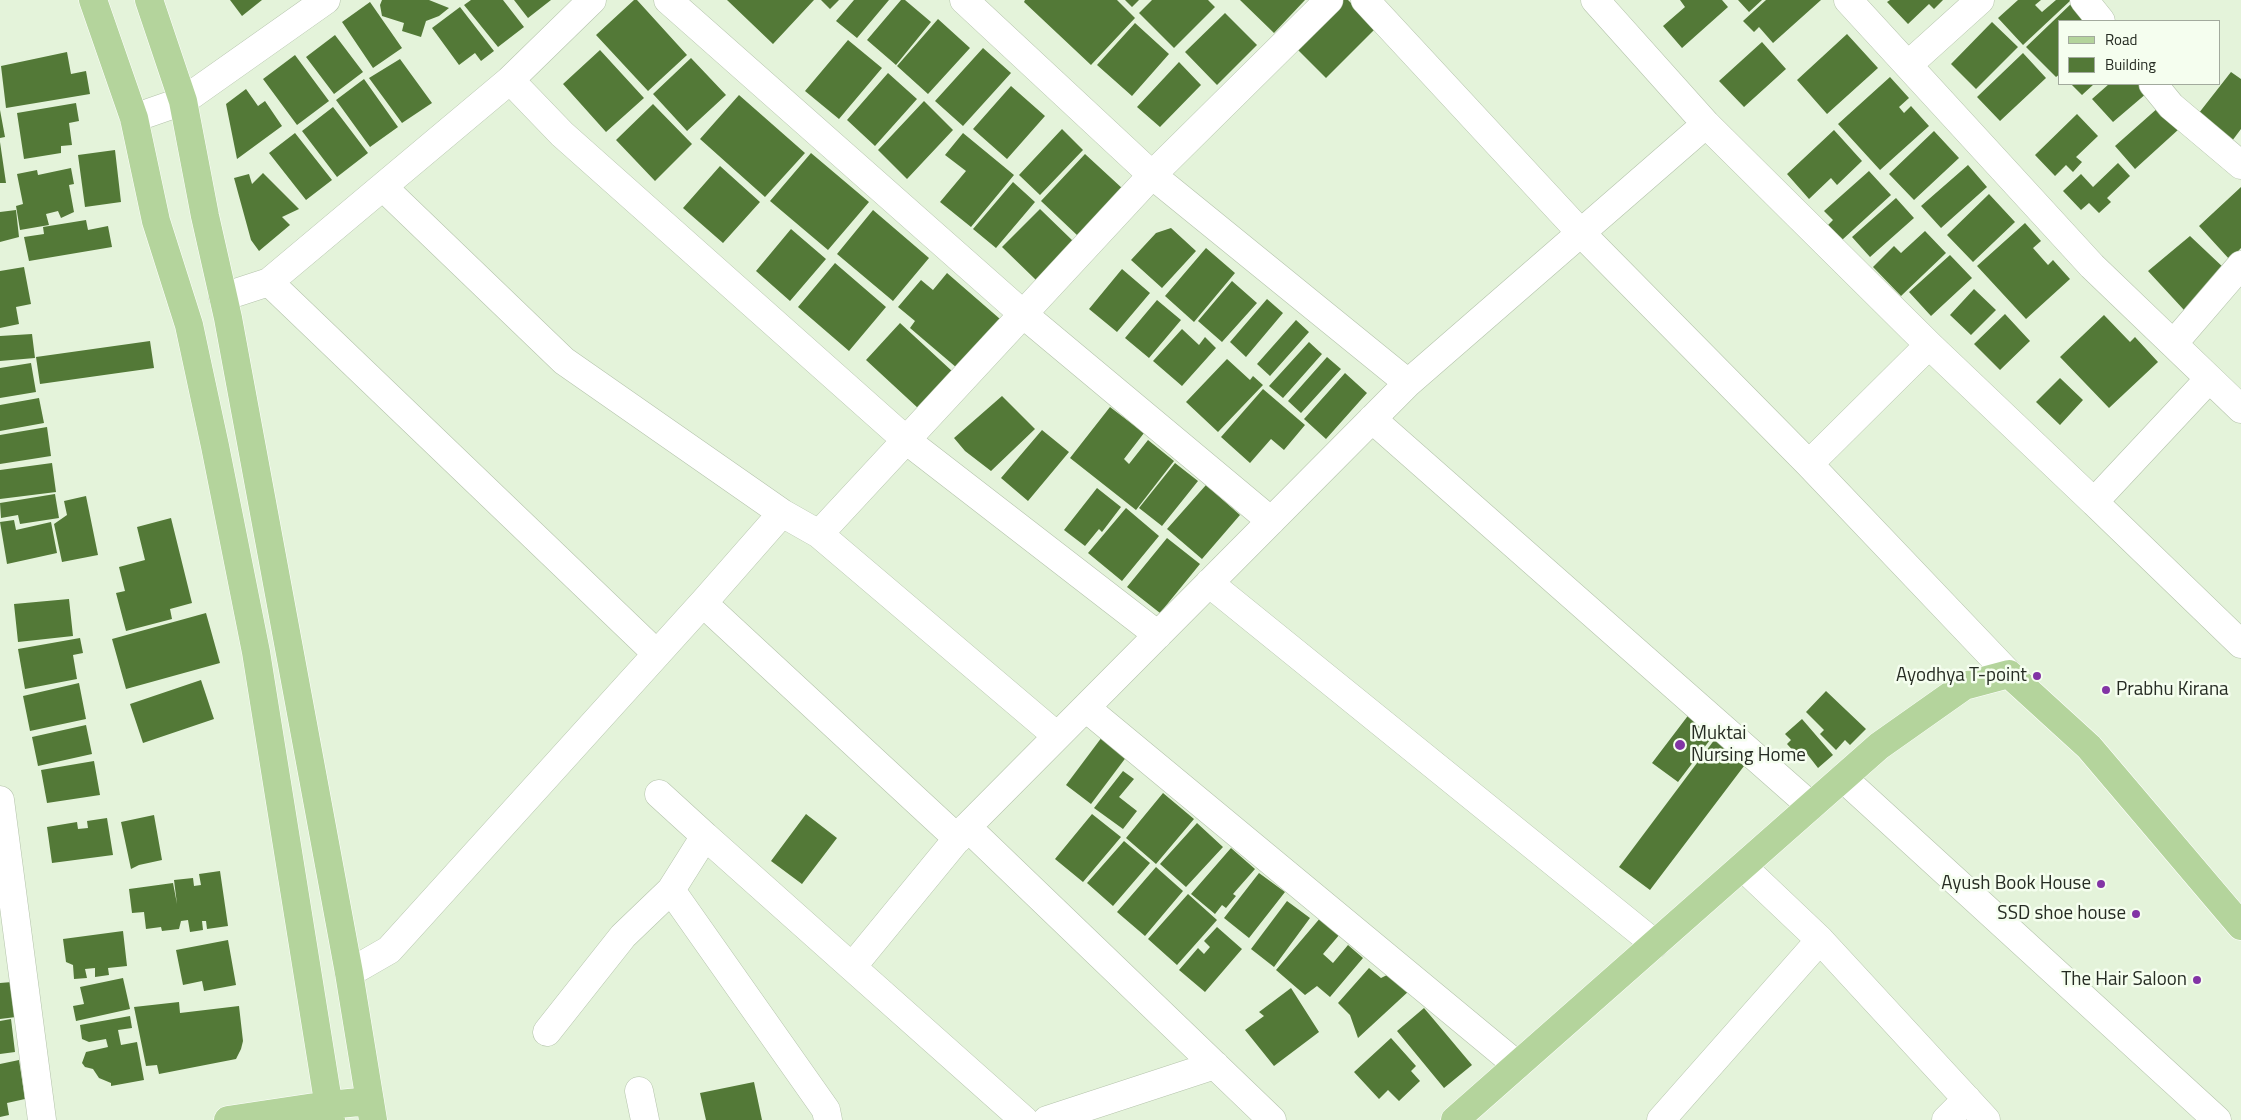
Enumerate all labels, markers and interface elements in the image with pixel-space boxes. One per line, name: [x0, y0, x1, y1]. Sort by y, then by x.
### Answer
legend: [2058, 20, 2221, 85]
text: Road: [2105, 28, 2137, 51]
text: Building: [2105, 53, 2156, 76]
place label: Ayodhya T-point: [1896, 665, 2027, 687]
marker: Ayodhya T-point: [2031, 670, 2043, 682]
place label: Prabhu Kirana: [2116, 679, 2229, 701]
marker: Prabhu Kirana: [2100, 684, 2112, 696]
place label: Muktai Nursing Home: [1691, 723, 1806, 767]
marker: Muktai Nursing Home: [1673, 738, 1687, 752]
place label: Ayush Book House: [1941, 873, 2091, 895]
marker: Ayush Book House: [2095, 878, 2107, 890]
place label: SSD shoe house: [1997, 903, 2126, 925]
marker: SSD shoe house: [2130, 908, 2142, 920]
place label: The Hair Saloon: [2061, 969, 2187, 991]
marker: The Hair Saloon: [2191, 974, 2203, 986]

